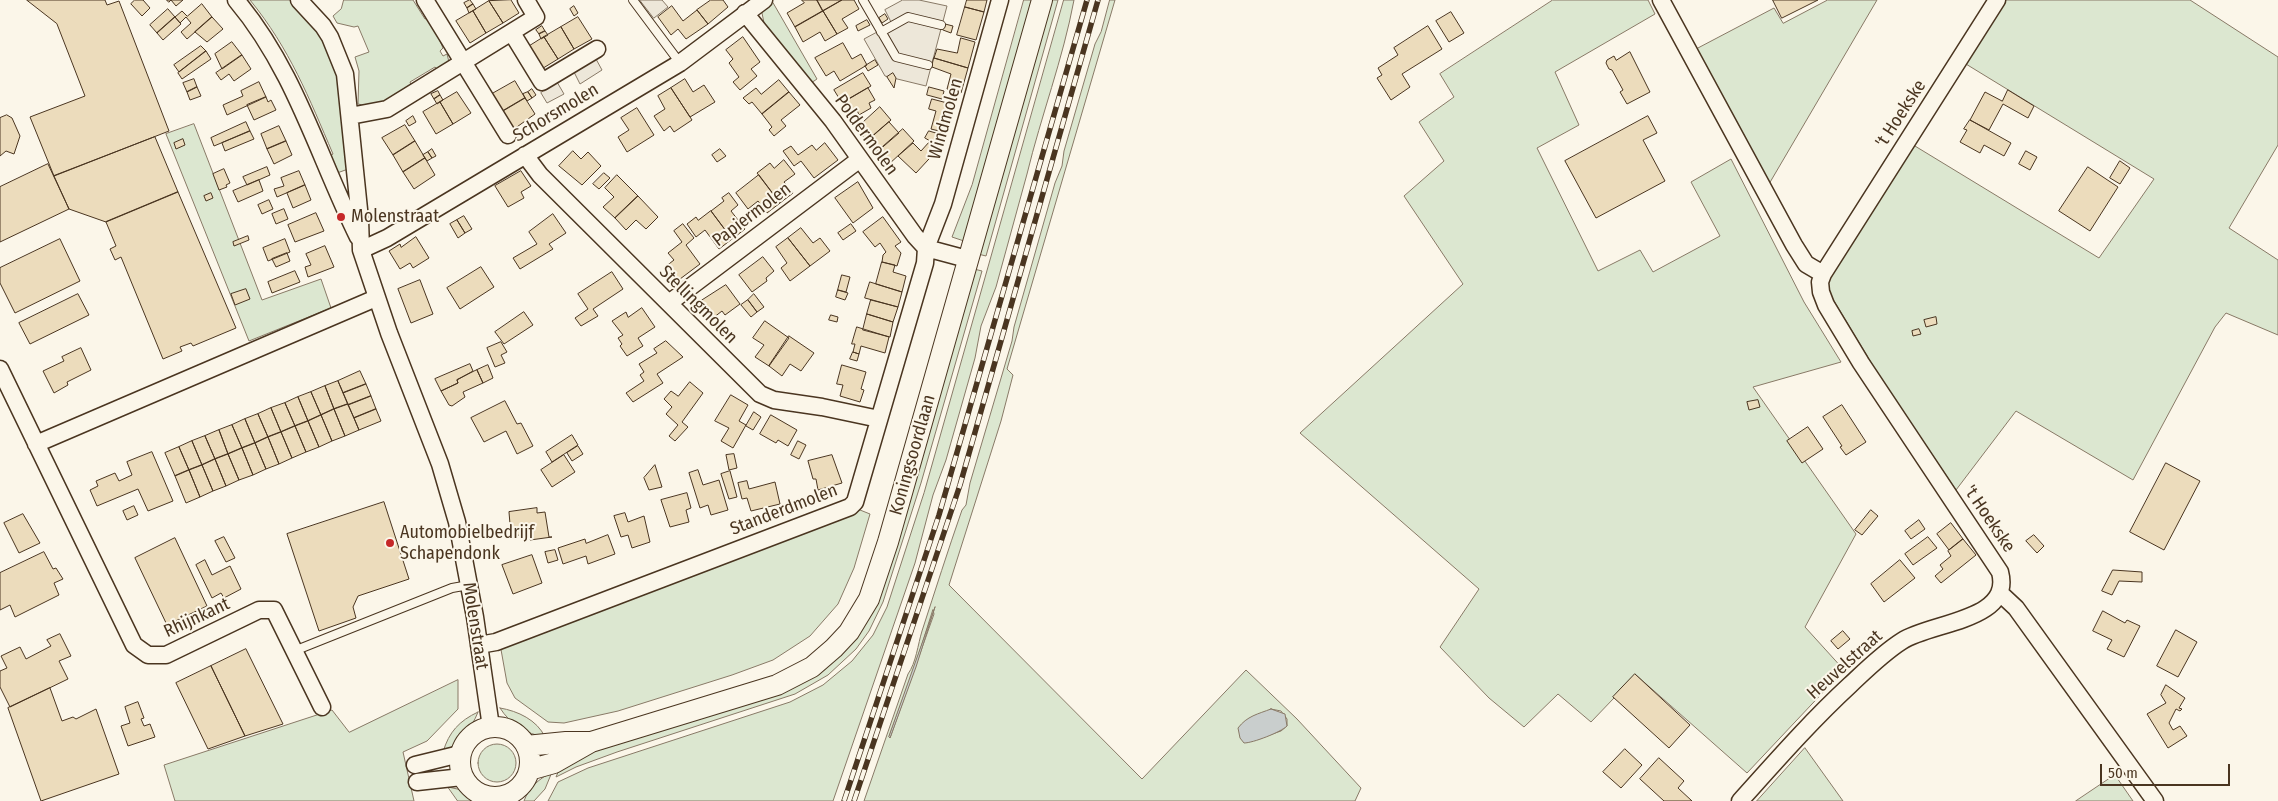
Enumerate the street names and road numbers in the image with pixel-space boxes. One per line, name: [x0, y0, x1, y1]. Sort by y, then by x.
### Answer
street label: Windmolen: [924, 76, 968, 162]
street label: 't Hoekske: [1871, 76, 1931, 152]
street label: Schorsmolen: [509, 79, 603, 147]
street label: Poldermolen: [830, 91, 902, 179]
street label: Papiermolen: [708, 178, 796, 252]
street label: Stellingmolen: [654, 261, 742, 349]
street label: Koningsoordlaan: [885, 392, 941, 518]
street label: Standerdmolen: [727, 480, 841, 540]
street label: 't Hoekske: [1959, 481, 2019, 557]
street label: Molenstraat: [457, 581, 493, 671]
street label: Rhijnkant: [161, 593, 233, 643]
street label: Heuvelstraat: [1803, 626, 1887, 704]

